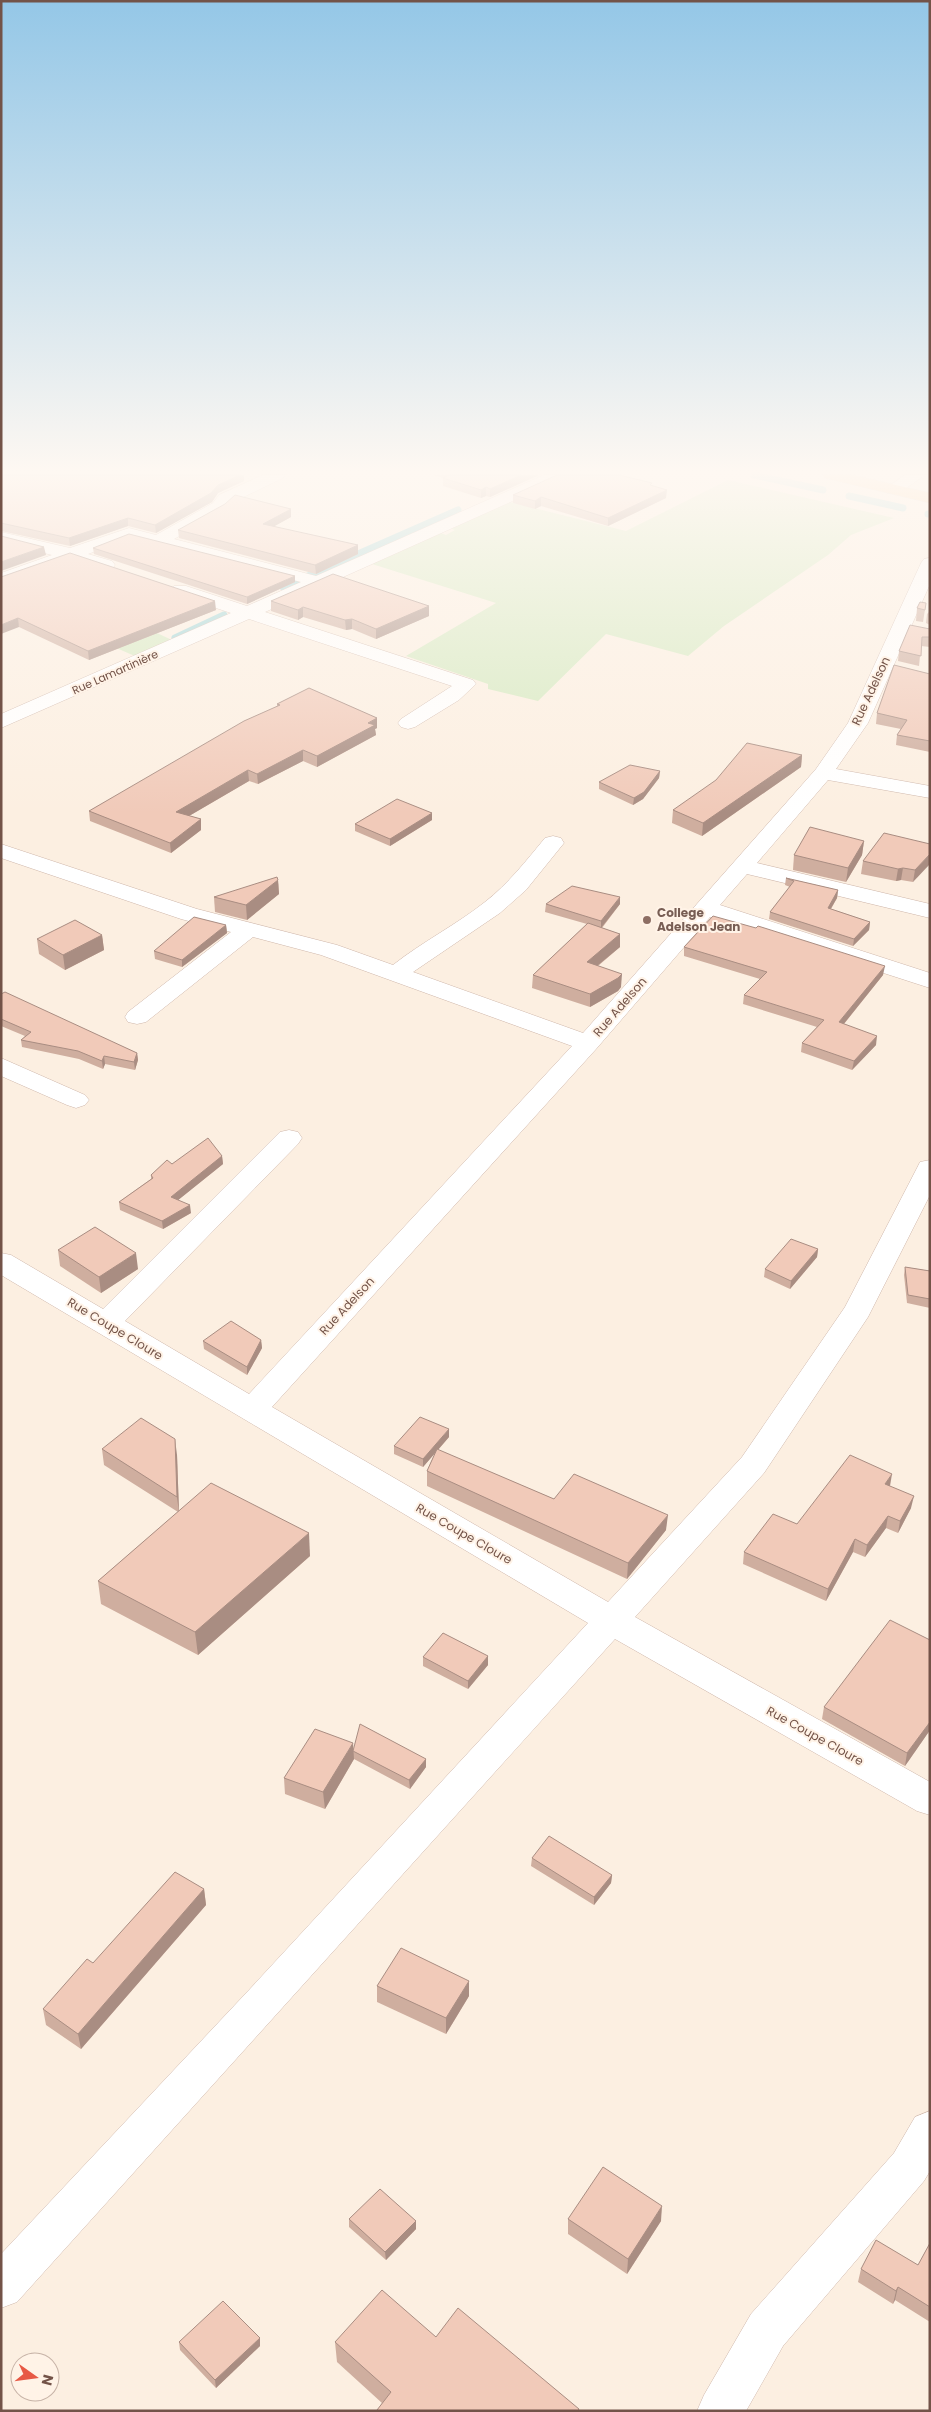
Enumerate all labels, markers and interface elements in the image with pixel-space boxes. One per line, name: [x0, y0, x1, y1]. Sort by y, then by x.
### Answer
street label: Rue Lamartinière: [69, 646, 161, 698]
street label: Rue Adelson: [847, 654, 894, 728]
place label: College Adelson Jean: [657, 904, 740, 935]
marker: College Adelson Jean: [641, 914, 653, 926]
street label: Rue Adelson: [589, 973, 650, 1040]
street label: Rue Adelson: [315, 1273, 378, 1338]
street label: Rue Coupe Cloure: [64, 1293, 166, 1364]
street label: Rue Coupe Cloure: [413, 1499, 515, 1568]
street label: Rue Coupe Cloure: [764, 1702, 867, 1769]
north arrow: [10, 2352, 60, 2402]
text: N: [37, 2373, 59, 2388]

